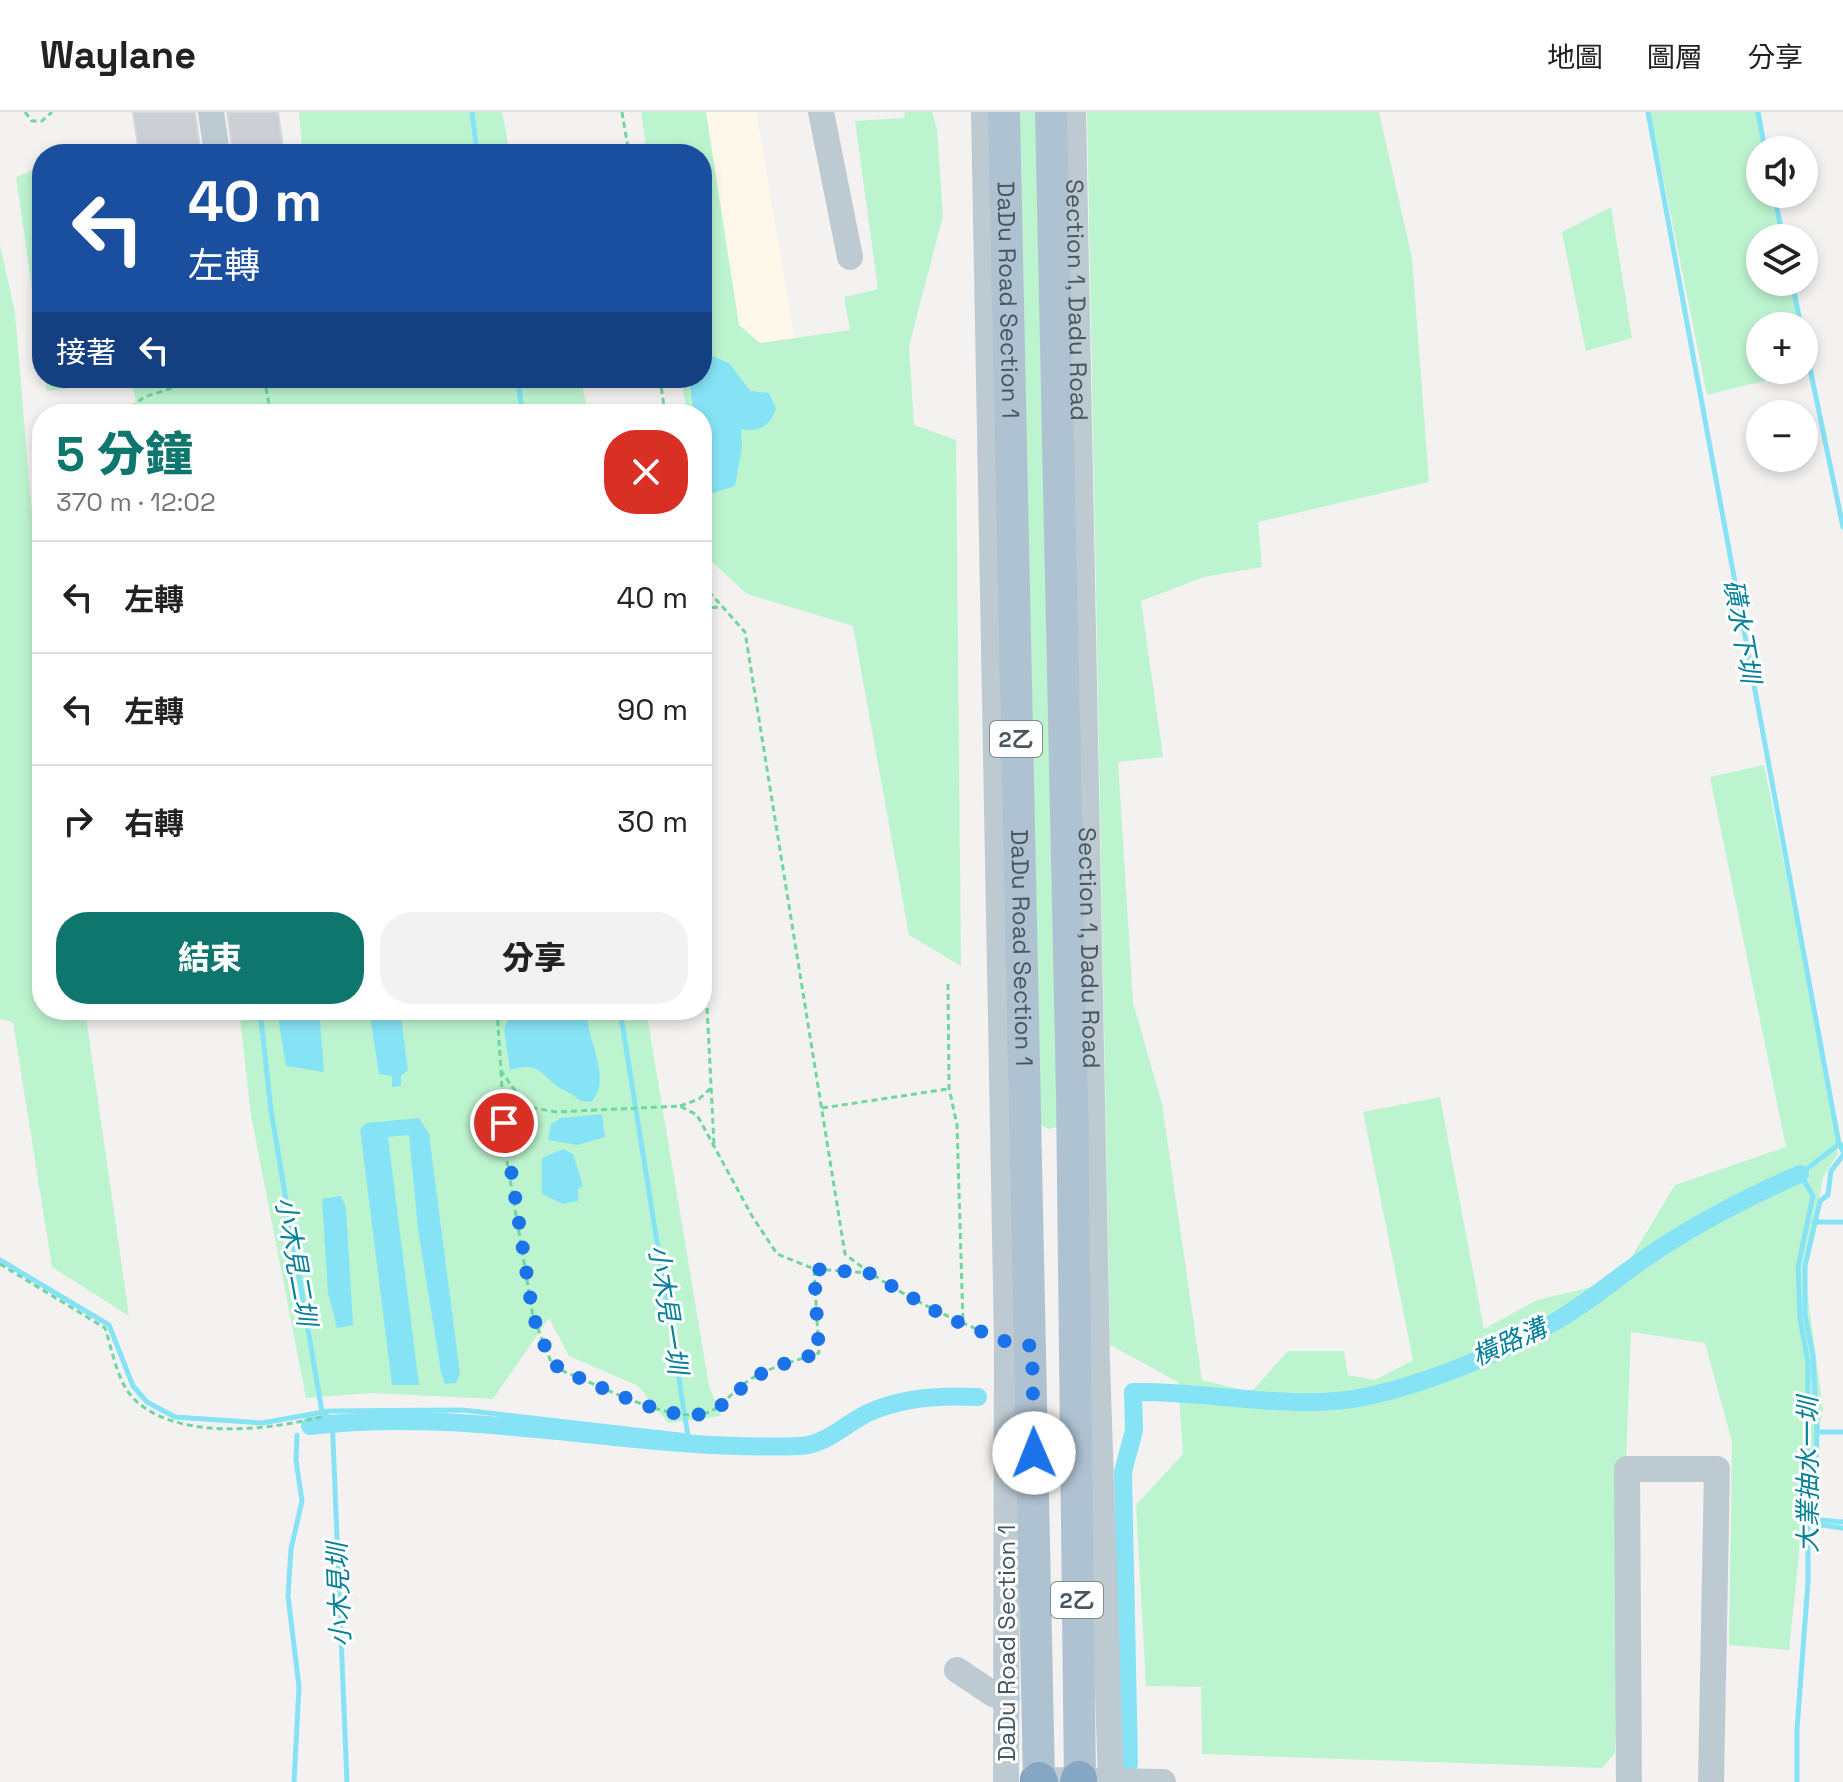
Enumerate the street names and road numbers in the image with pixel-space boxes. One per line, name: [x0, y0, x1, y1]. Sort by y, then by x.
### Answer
street label: Section 1, Dadu Road: [1059, 179, 1095, 421]
street label: DaDu Road Section 1: [990, 181, 1026, 419]
road number: 2乙: [990, 721, 1042, 757]
street label: Section 1, Dadu Road: [1072, 827, 1107, 1069]
street label: DaDu Road Section 1: [1004, 829, 1040, 1067]
street label: DaDu Road Section 1: [991, 1524, 1022, 1762]
road number: 2乙: [1051, 1582, 1103, 1618]

